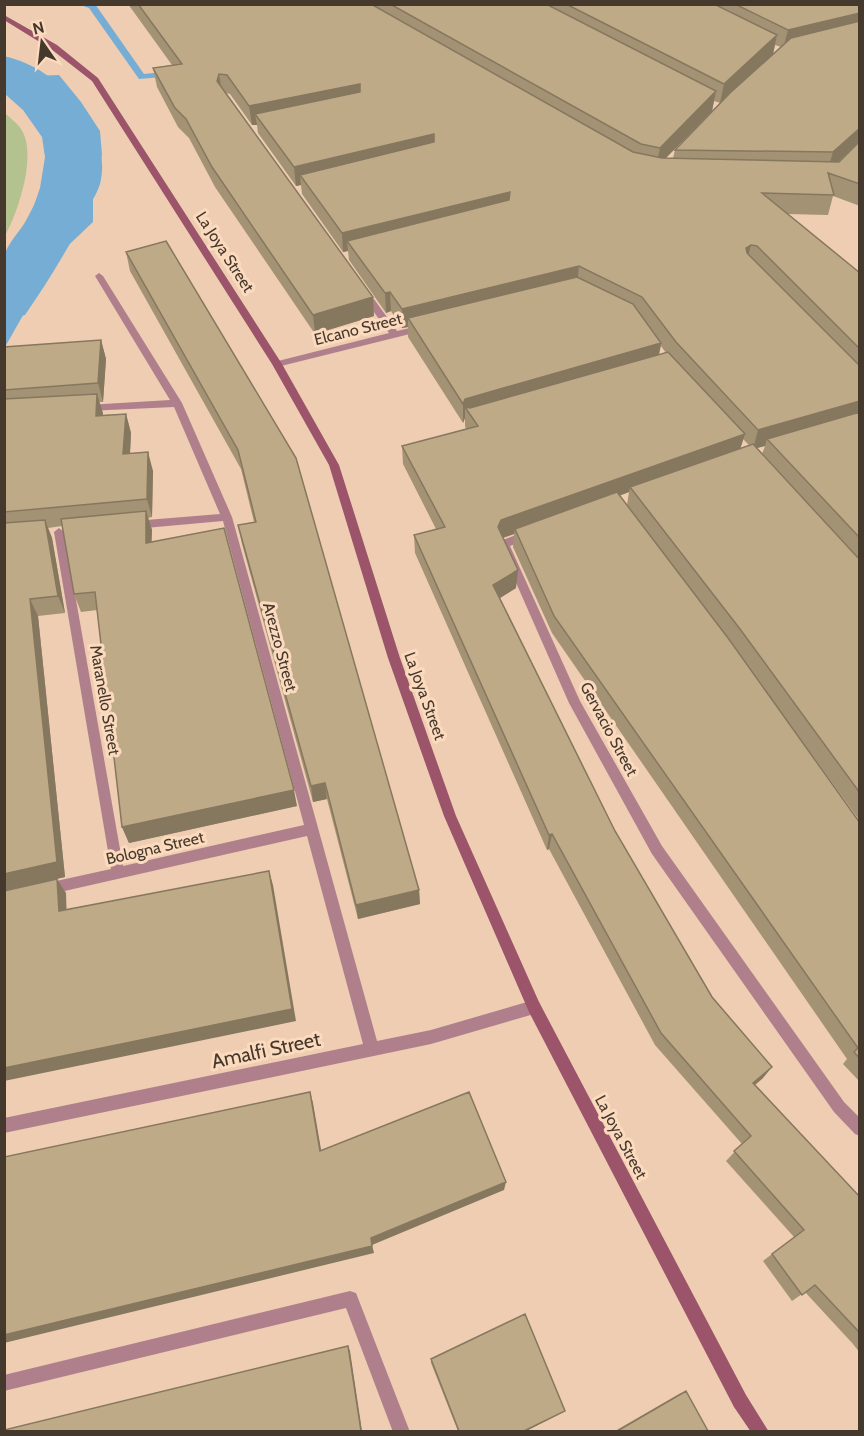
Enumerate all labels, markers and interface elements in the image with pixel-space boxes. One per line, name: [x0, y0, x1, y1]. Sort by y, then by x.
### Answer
north arrow: [12, 12, 72, 72]
text: N: [31, 17, 46, 39]
street label: La Joya Street: [192, 208, 258, 296]
street label: Elcano Street: [312, 309, 405, 349]
street label: Arezzo Street: [259, 600, 301, 694]
street label: Maranello Street: [86, 644, 124, 757]
street label: La Joya Street: [400, 649, 450, 743]
street label: Gervacio Street: [576, 679, 642, 780]
street label: Bologna Street: [104, 827, 207, 869]
street label: Amalfi Street: [209, 1027, 323, 1073]
street label: La Joya Street: [591, 1092, 651, 1183]

